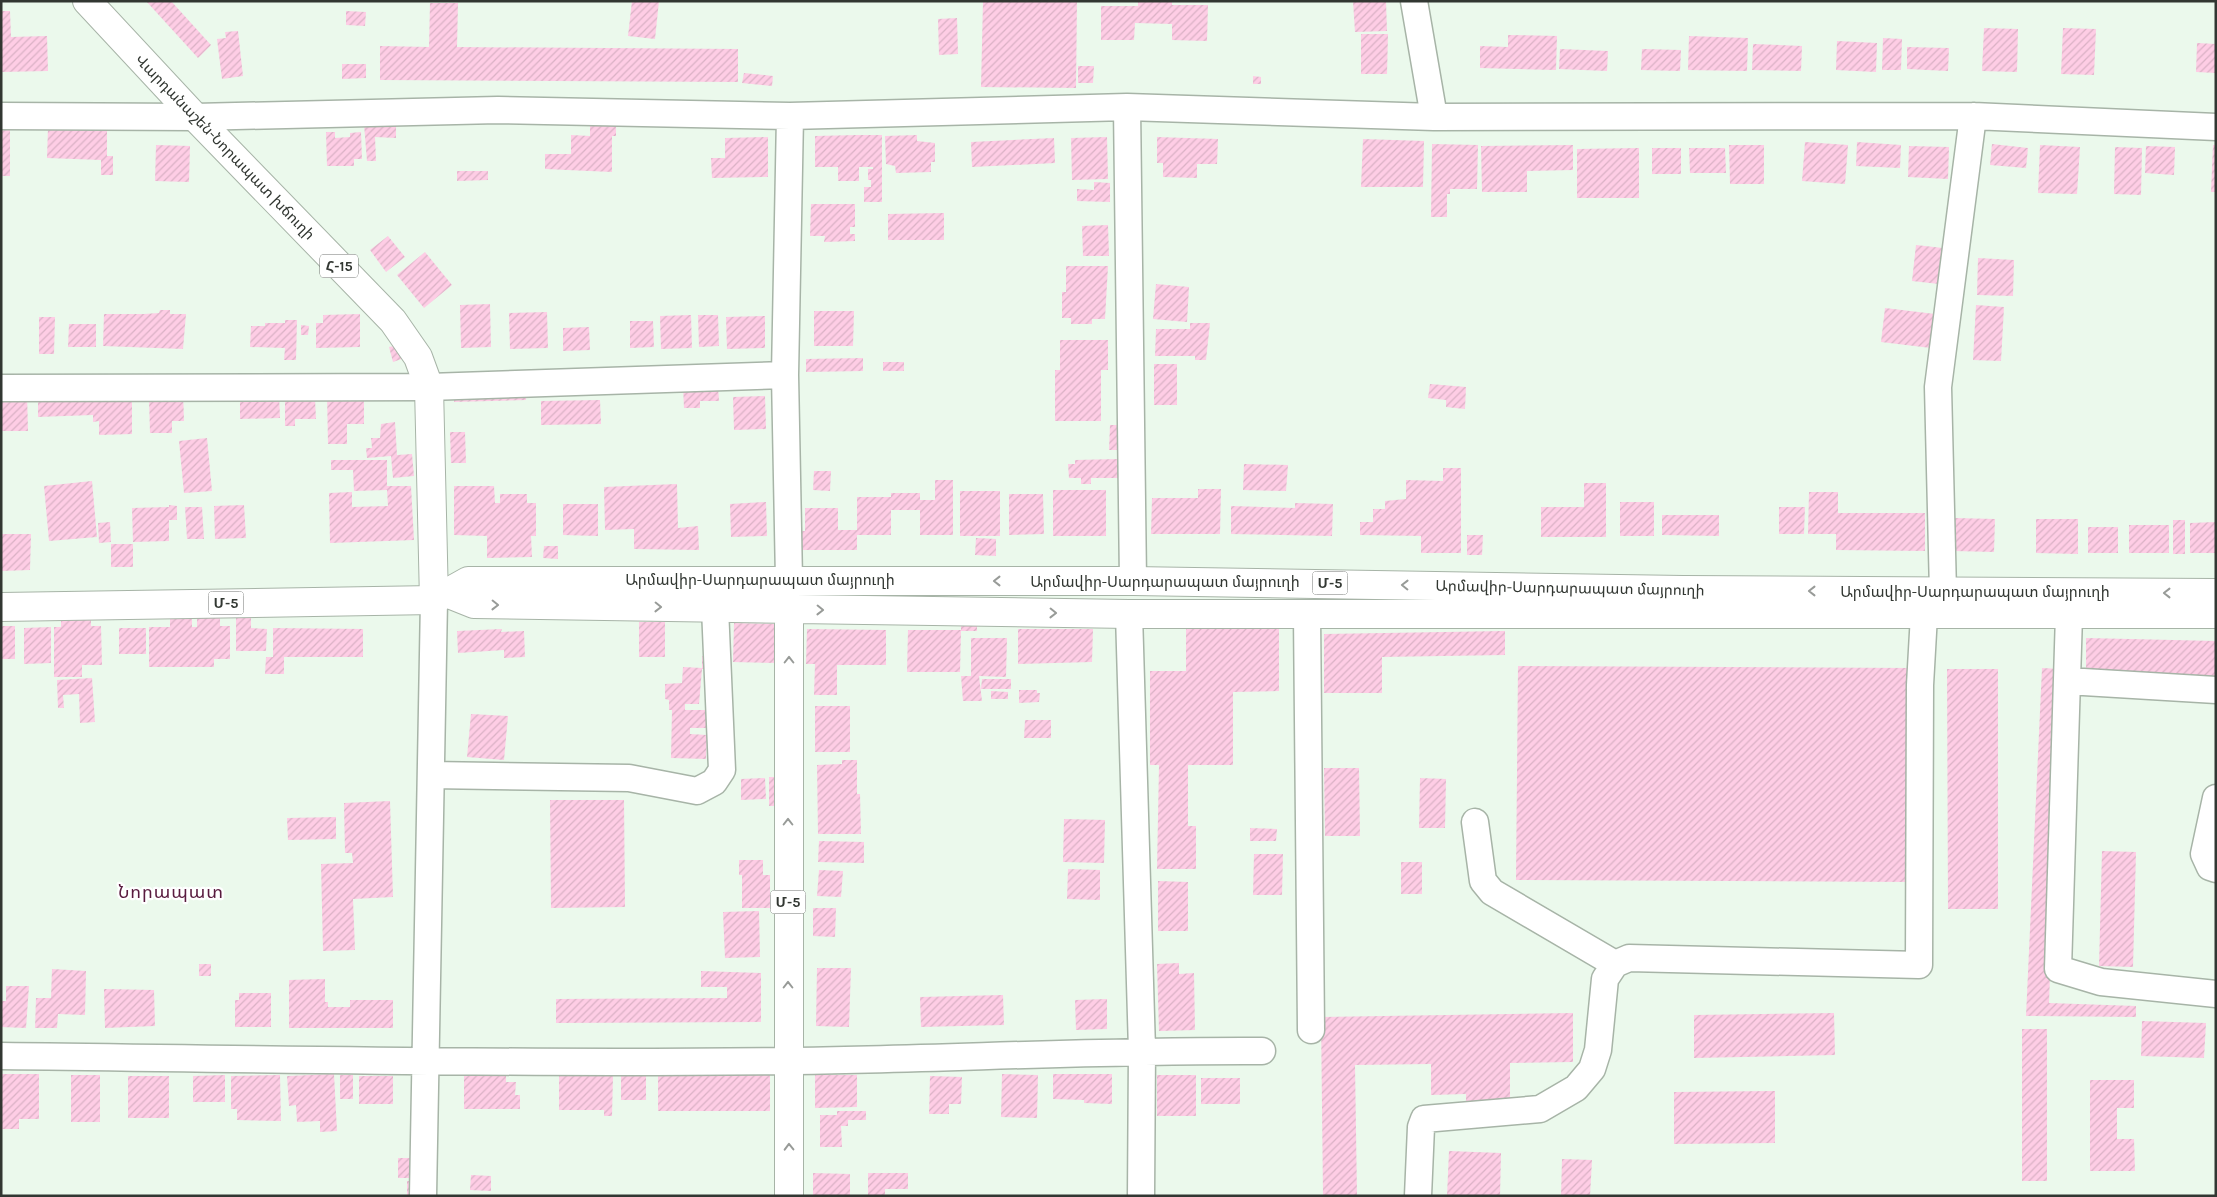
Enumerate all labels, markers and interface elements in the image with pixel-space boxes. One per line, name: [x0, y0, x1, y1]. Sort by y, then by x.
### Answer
street label: Վարդանաշեն-Նորապատ խճուղի: [131, 51, 319, 243]
road number: Հ-15: [320, 255, 358, 278]
street label: Արմավիր-Սարդարապատ մայրուղի: [625, 571, 895, 589]
road number: Մ-5: [1312, 572, 1348, 594]
street label: Արմավիր-Սարդարապատ մայրուղի: [1030, 573, 1300, 591]
one-way arrow: [993, 576, 1000, 586]
street label: Արմավիր-Սարդարապատ մայրուղի: [1435, 577, 1705, 599]
one-way arrow: [1400, 580, 1408, 590]
street label: Արմավիր-Սարդարապատ մայրուղի: [1840, 583, 2110, 601]
one-way arrow: [1808, 586, 1816, 596]
one-way arrow: [2163, 588, 2170, 598]
road number: Մ-5: [208, 592, 244, 614]
one-way arrow: [491, 599, 499, 610]
one-way arrow: [654, 602, 662, 612]
one-way arrow: [816, 605, 824, 615]
one-way arrow: [1049, 608, 1057, 618]
one-way arrow: [784, 655, 794, 663]
one-way arrow: [783, 818, 793, 826]
district label: Նորապատ: [118, 881, 224, 903]
road number: Մ-5: [770, 890, 806, 914]
one-way arrow: [783, 980, 793, 988]
one-way arrow: [784, 1143, 794, 1150]

